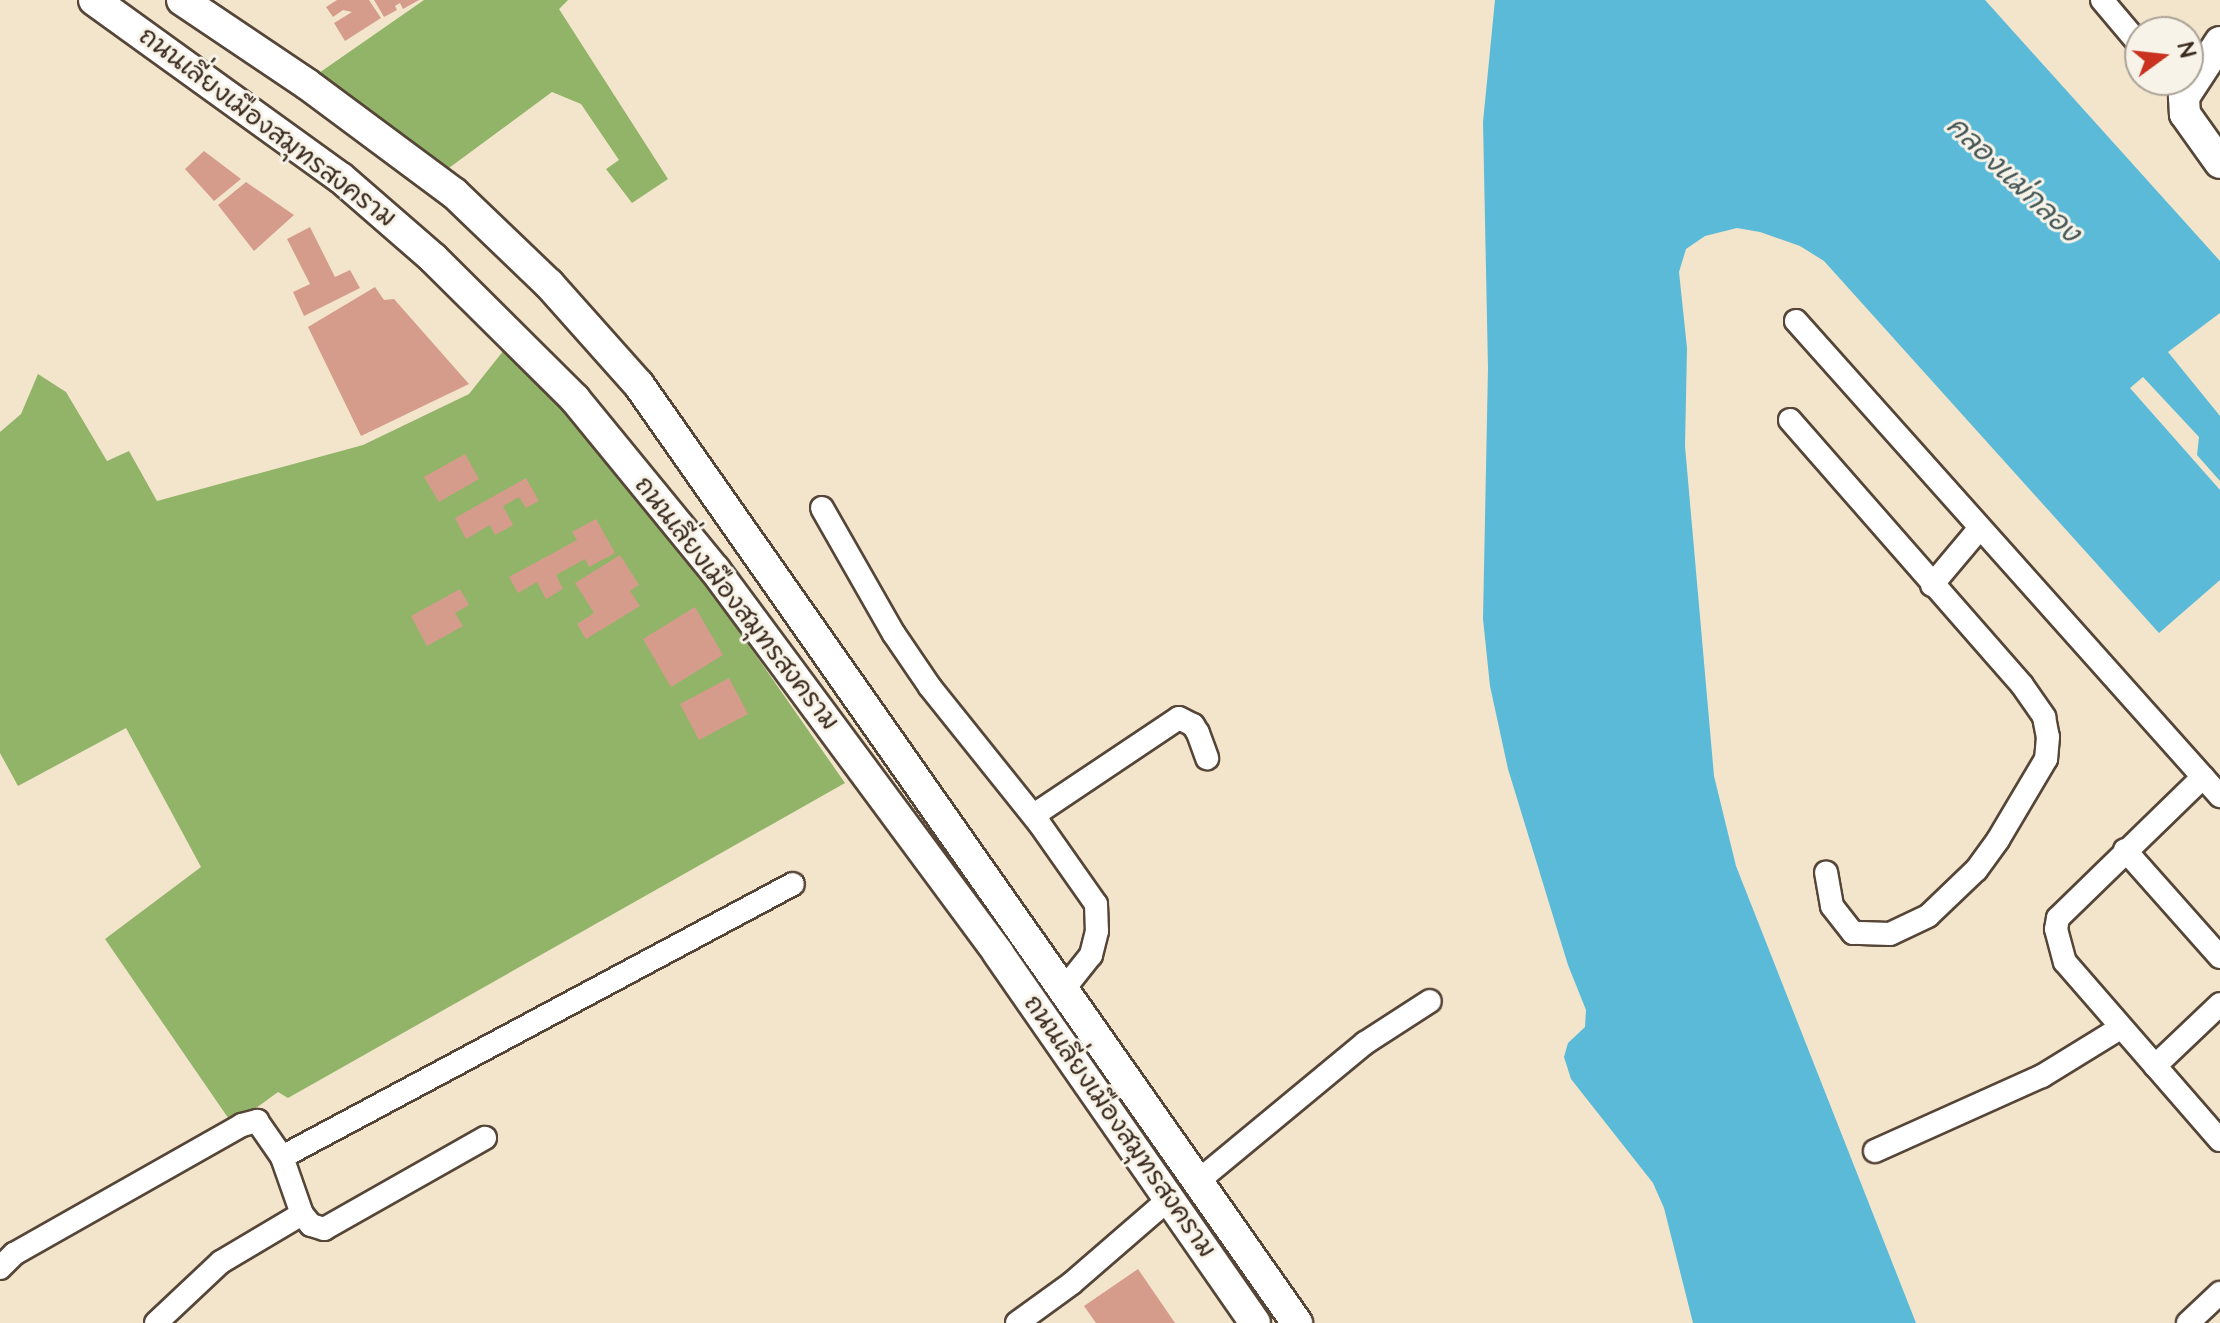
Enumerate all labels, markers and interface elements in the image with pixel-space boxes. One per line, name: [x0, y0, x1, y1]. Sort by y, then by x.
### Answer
north arrow: [2124, 16, 2204, 96]
street label: ถนนเลี่ยงเมืองสมุทรสงคราม: [132, 21, 402, 235]
text: N: [2169, 39, 2202, 61]
water label: คลองแม่กลอง: [1939, 110, 2087, 250]
street label: ถนนเลี่ยงเมืองสมุทรสงคราม: [627, 471, 845, 737]
street label: ถนนเลี่ยงเมืองสมุทรสงคราม: [1016, 989, 1222, 1265]

